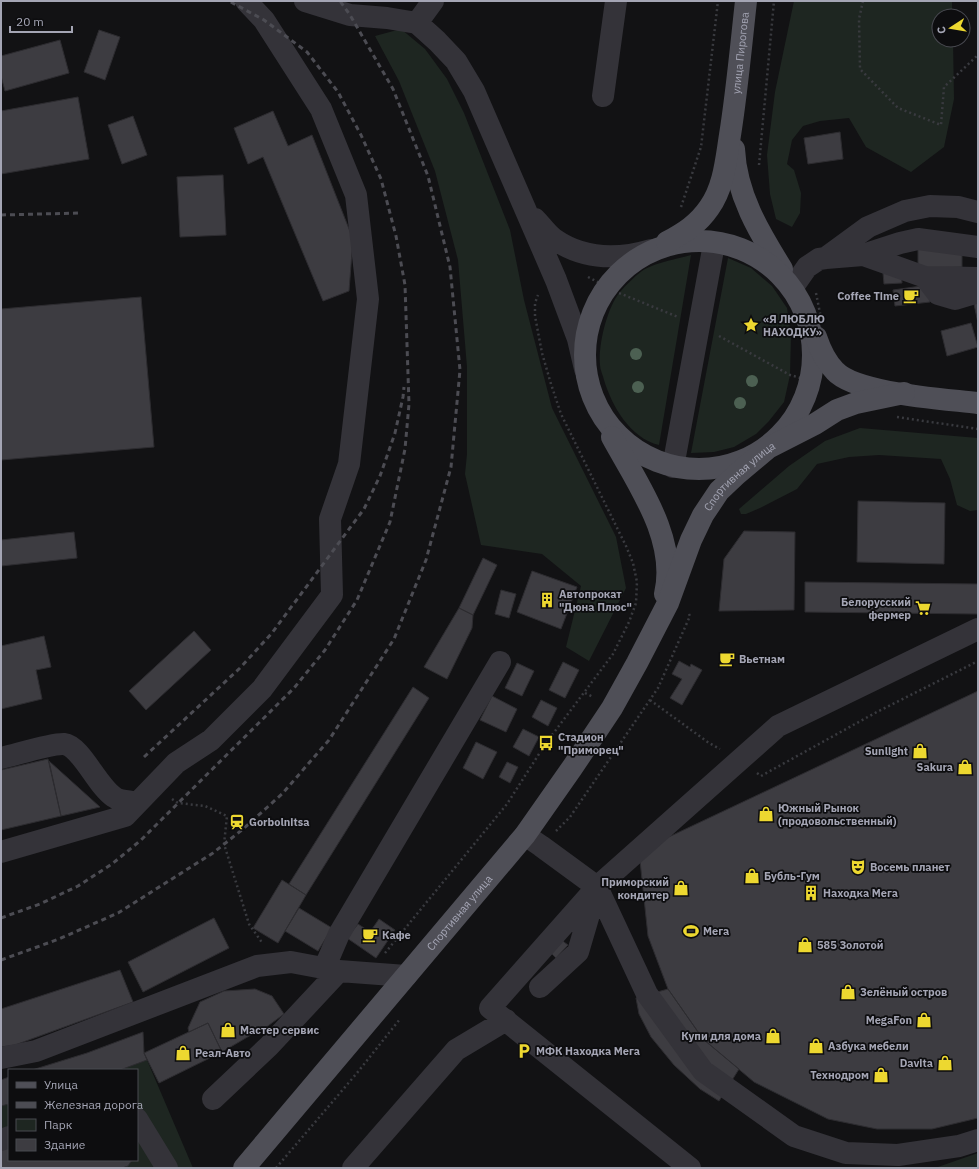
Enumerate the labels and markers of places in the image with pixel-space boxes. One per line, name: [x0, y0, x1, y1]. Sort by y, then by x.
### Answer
cafe icon: Coffee Time: [902, 287, 920, 305]
place label: Coffee Time: [837, 289, 899, 303]
place label: «Я ЛЮБЛЮ НАХОДКУ»: [763, 312, 825, 339]
place icon: «Я ЛЮБЛЮ НАХОДКУ»: [742, 316, 760, 334]
place label: Автопрокат "Дюна Плюс": [559, 587, 632, 614]
building icon: Автопрокат "Дюна Плюс": [538, 591, 556, 609]
place label: Белорусский фермер: [841, 595, 911, 622]
supermarket icon: Белорусский фермер: [914, 599, 932, 617]
cafe icon: Вьетнам: [718, 650, 736, 668]
place label: Вьетнам: [739, 652, 785, 666]
place label: Стадион "Приморец": [558, 730, 624, 757]
bus stop icon: Стадион "Приморец": [537, 734, 555, 752]
shop icon: Sunlight: [911, 742, 929, 760]
place label: Sunlight: [865, 744, 908, 758]
shop icon: Sakura: [956, 758, 974, 776]
place label: Sakura: [917, 760, 953, 774]
place label: Южный Рынок (продовольственный): [778, 801, 897, 828]
shop icon: Южный Рынок (продовольственный): [757, 805, 775, 823]
station icon: Gorbolnitsa: [228, 813, 246, 831]
place label: Gorbolnitsa: [249, 815, 310, 829]
theatre icon: Восемь планет: [849, 858, 867, 876]
place label: Восемь планет: [870, 860, 950, 874]
shop icon: Бубль-Гум: [743, 867, 761, 885]
place label: Бубль-Гум: [764, 869, 820, 883]
place label: Приморский кондитер: [601, 875, 669, 902]
shop icon: Приморский кондитер: [672, 879, 690, 897]
building icon: Находка Мега: [802, 884, 820, 902]
place label: Находка Мега: [823, 886, 898, 900]
sports icon: Мега: [682, 922, 700, 940]
place label: Мега: [703, 924, 729, 938]
cafe icon: Кафе: [361, 926, 379, 944]
place label: Кафе: [382, 928, 411, 942]
shop icon: 585 Золотой: [796, 936, 814, 954]
place label: 585 Золотой: [817, 938, 883, 952]
shop icon: Зелёный остров: [839, 983, 857, 1001]
place label: Зелёный остров: [860, 985, 947, 999]
shop icon: MegaFon: [915, 1011, 933, 1029]
place label: MegaFon: [866, 1013, 912, 1027]
shop icon: Мастер сервис: [219, 1021, 237, 1039]
place label: Мастер сервис: [240, 1023, 319, 1037]
shop icon: Купи для дома: [764, 1027, 782, 1045]
place label: Купи для дома: [681, 1029, 761, 1043]
shop icon: Азбука мебели: [807, 1037, 825, 1055]
place label: Азбука мебели: [828, 1039, 909, 1053]
parking icon: МФК Находка Мега: [515, 1042, 533, 1060]
shop icon: Реал-Авто: [174, 1044, 192, 1062]
place label: МФК Находка Мега: [536, 1044, 640, 1058]
place label: Реал-Авто: [195, 1046, 251, 1060]
shop icon: Davita: [936, 1054, 954, 1072]
place label: Davita: [900, 1056, 933, 1070]
shop icon: Технодром: [872, 1066, 890, 1084]
place label: Технодром: [810, 1068, 869, 1082]

